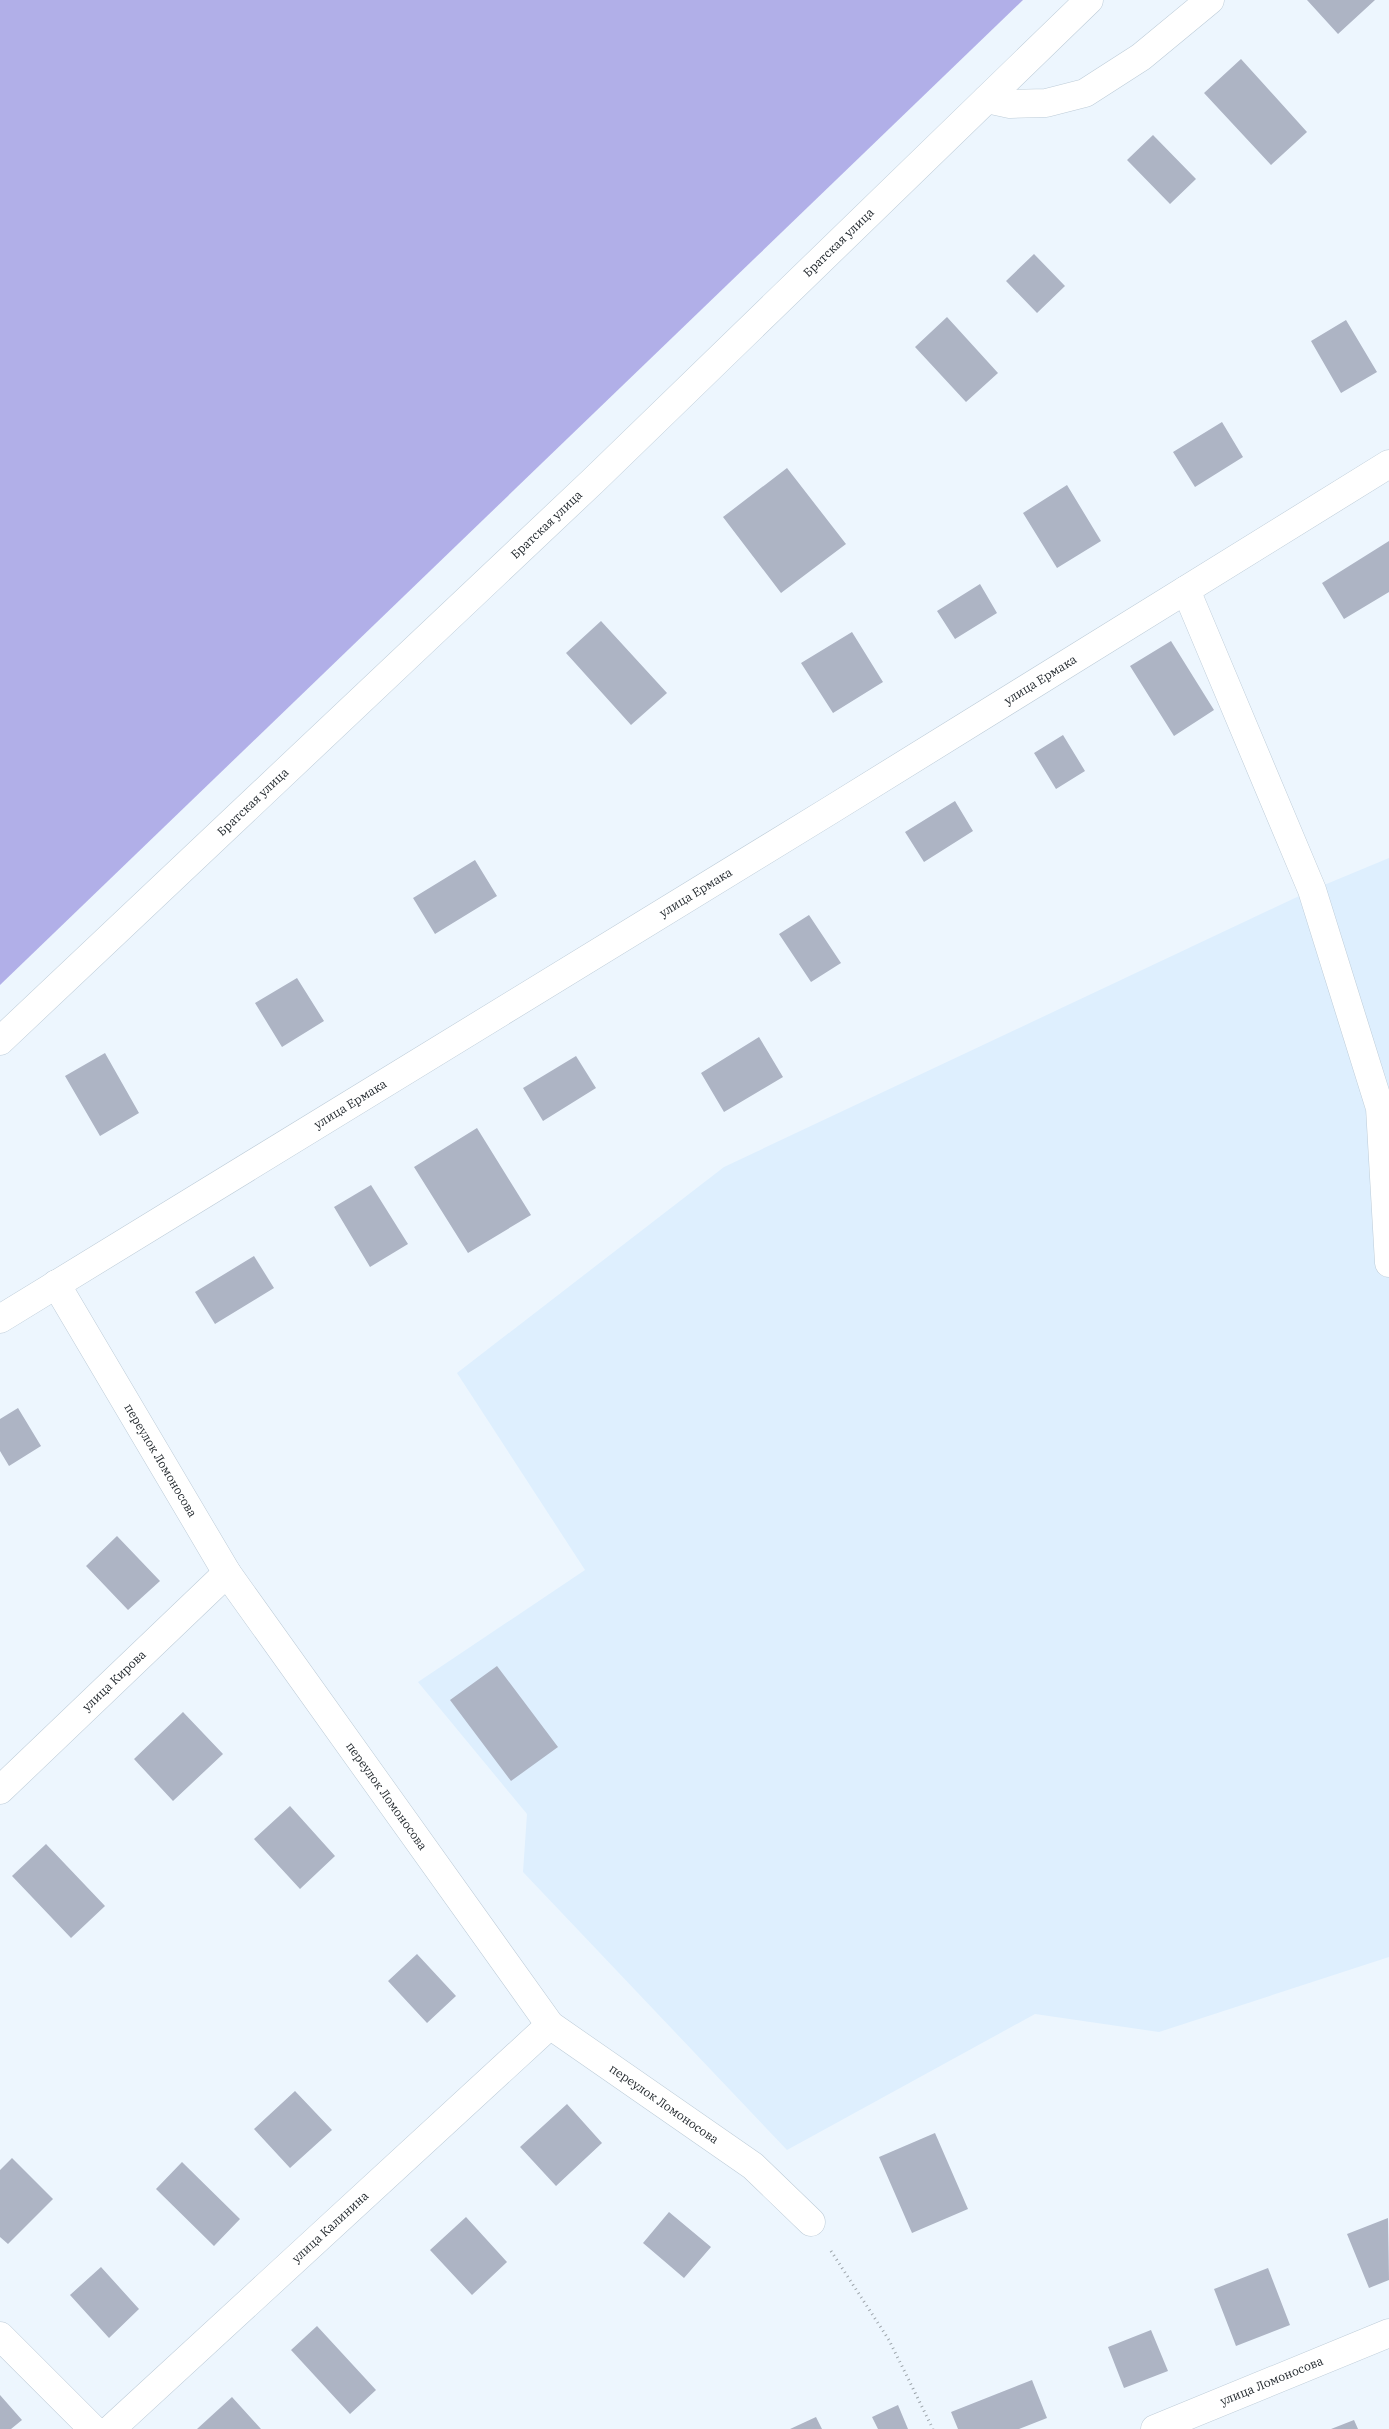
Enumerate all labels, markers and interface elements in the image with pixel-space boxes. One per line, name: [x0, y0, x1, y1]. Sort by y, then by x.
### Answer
street label: Братская улица: [800, 204, 877, 280]
street label: Братская улица: [508, 487, 586, 562]
street label: улица Ермака: [1001, 651, 1080, 708]
street label: Братская улица: [214, 764, 292, 839]
street label: улица Ермака: [656, 864, 735, 920]
street label: улица Ермака: [311, 1076, 390, 1132]
street label: переулок Ломоносова: [121, 1401, 201, 1520]
street label: улица Кирова: [79, 1646, 149, 1714]
street label: переулок Ломоносова: [343, 1739, 431, 1853]
street label: переулок Ломоносова: [607, 2061, 722, 2147]
street label: улица Калинина: [289, 2188, 372, 2266]
street label: улица Ломоносова: [1218, 2353, 1326, 2409]

